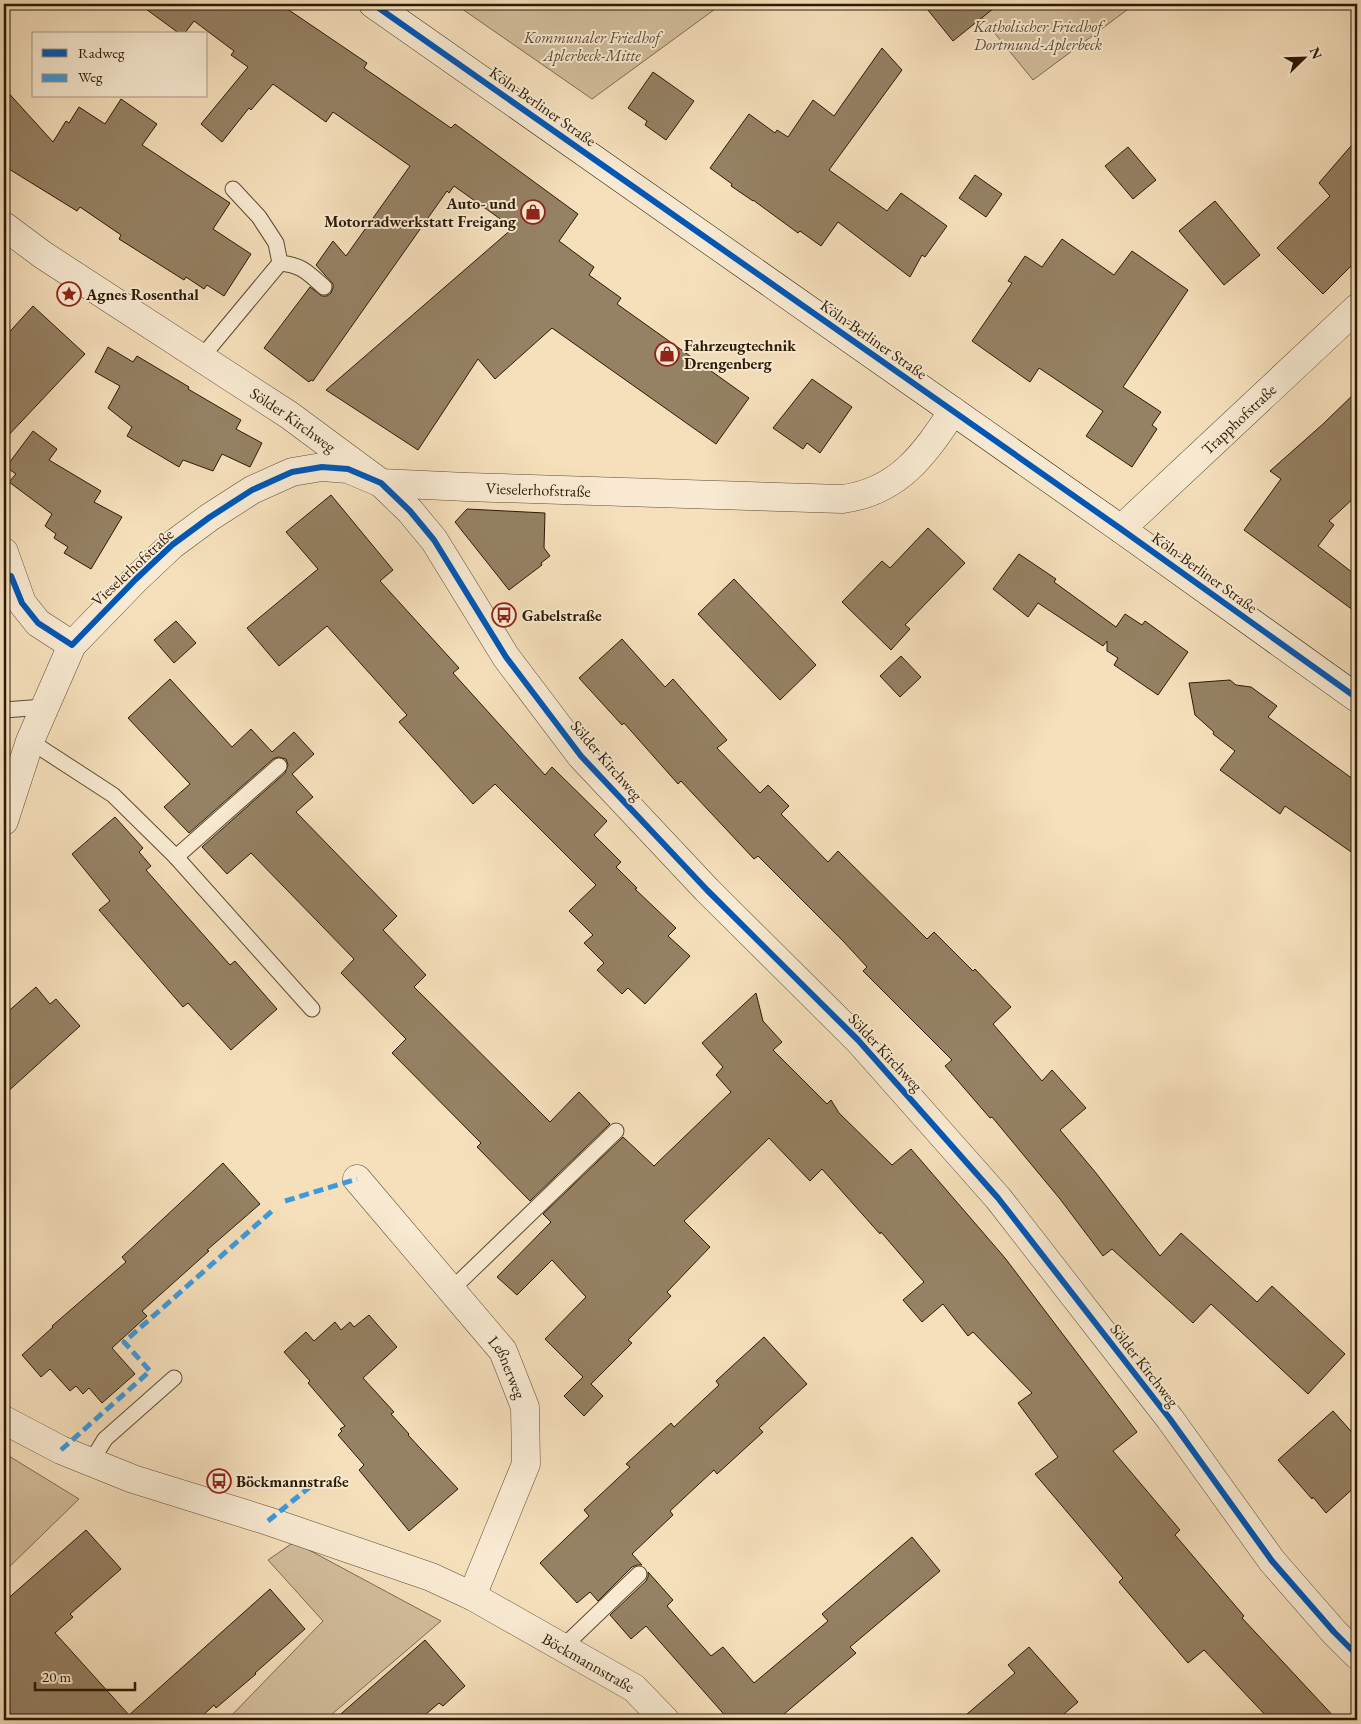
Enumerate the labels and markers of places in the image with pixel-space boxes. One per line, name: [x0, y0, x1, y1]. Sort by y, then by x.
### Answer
place label: Auto- und Motorradwerkstatt Freigang: [324, 193, 517, 232]
shop icon: Auto- und Motorradwerkstatt Freigang: [520, 199, 546, 225]
place icon: Agnes Rosenthal: [56, 281, 82, 307]
place label: Agnes Rosenthal: [85, 284, 199, 305]
place label: Fahrzeugtechnik Drengenberg: [684, 335, 796, 374]
shop icon: Fahrzeugtechnik Drengenberg: [654, 341, 680, 367]
bus stop icon: Gabelstraße: [491, 602, 517, 628]
place label: Gabelstraße: [522, 605, 602, 626]
bus stop icon: Böckmannstraße: [206, 1468, 232, 1494]
place label: Böckmannstraße: [236, 1471, 349, 1492]

